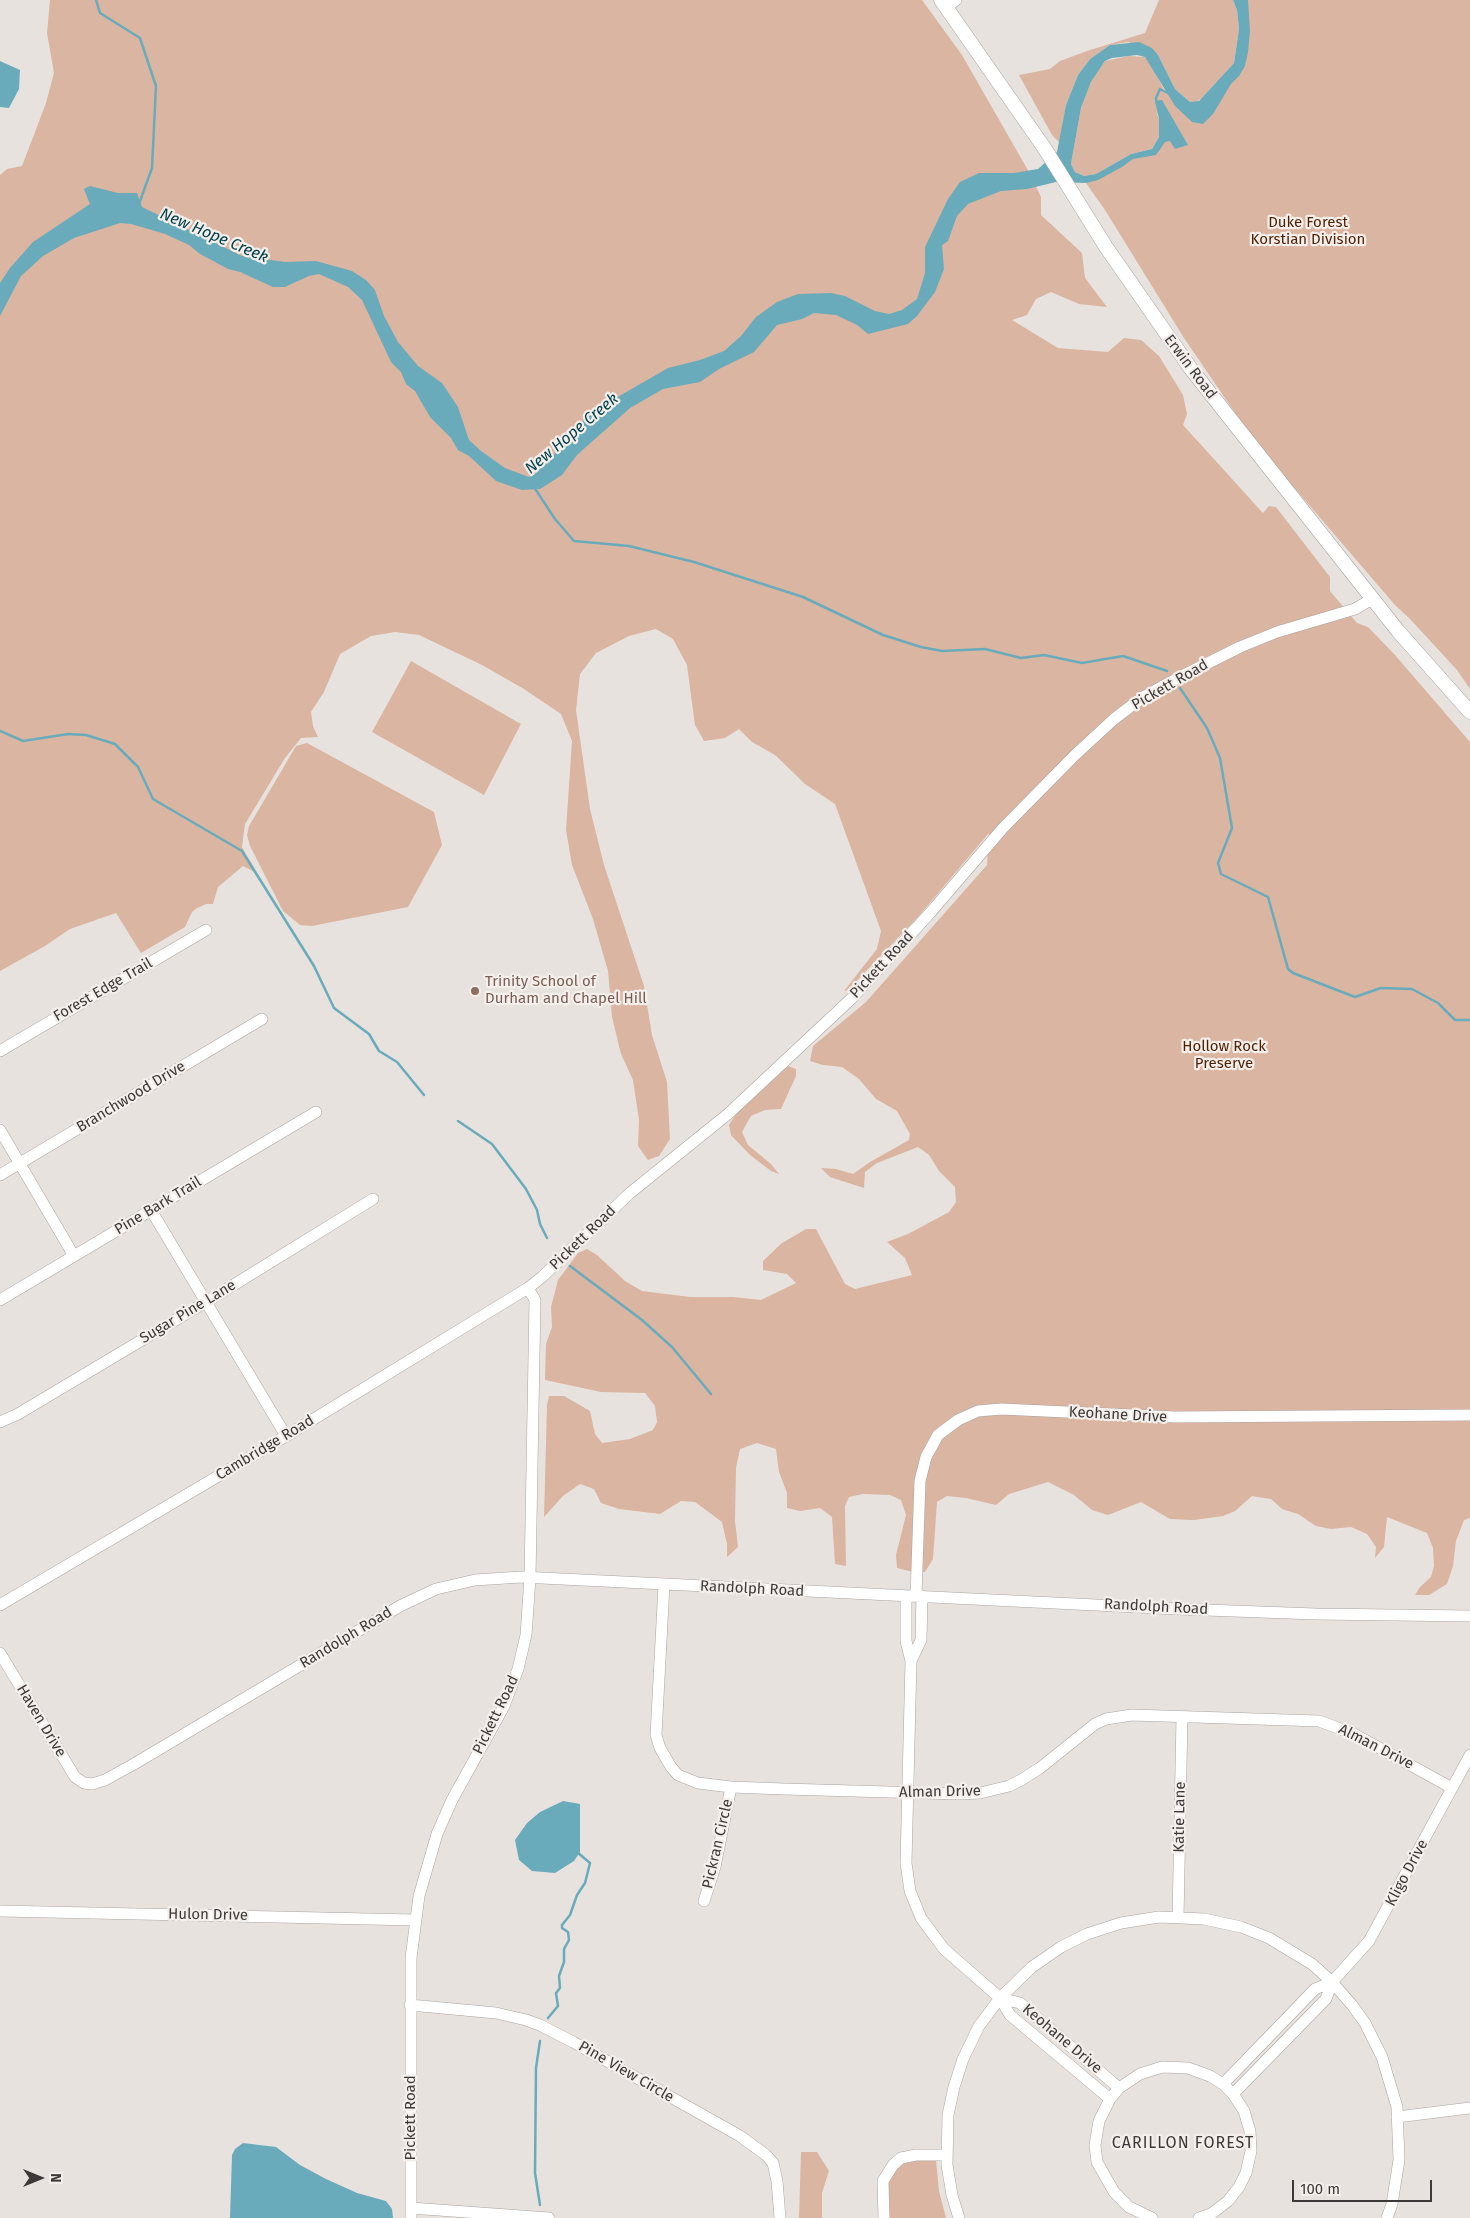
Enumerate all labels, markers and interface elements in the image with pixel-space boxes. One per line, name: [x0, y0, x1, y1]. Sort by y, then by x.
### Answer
water label: New Hope Creek: [157, 205, 271, 267]
park label: Duke Forest Korstian Division: [1251, 214, 1365, 249]
street label: Erwin Road: [1160, 331, 1220, 403]
water label: New Hope Creek: [521, 389, 623, 479]
street label: Pickett Road: [1129, 656, 1211, 714]
street label: Pickett Road: [846, 928, 918, 1002]
street label: Forest Edge Trail: [50, 954, 156, 1026]
place label: Trinity School of Durham and Chapel Hill: [485, 973, 647, 1008]
marker: Trinity School of Durham and Chapel Hill: [469, 985, 481, 997]
park label: Hollow Rock Preserve: [1182, 1038, 1266, 1073]
street label: Branchwood Drive: [73, 1057, 189, 1137]
street label: Pine Bark Trail: [111, 1173, 205, 1239]
street label: Pickett Road: [546, 1202, 620, 1274]
street label: Sugar Pine Lane: [137, 1276, 239, 1348]
street label: Keohane Drive: [1068, 1403, 1168, 1427]
street label: Cambridge Road: [213, 1412, 317, 1484]
street label: Randolph Road: [699, 1577, 805, 1601]
street label: Randolph Road: [1103, 1595, 1209, 1619]
street label: Randolph Road: [297, 1603, 395, 1673]
street label: Pickett Road: [469, 1673, 523, 1757]
street label: Haven Drive: [12, 1681, 70, 1761]
street label: Alman Drive: [1335, 1720, 1417, 1774]
street label: Katie Lane: [1170, 1781, 1190, 1853]
street label: Alman Drive: [899, 1782, 981, 1802]
street label: Pickran Circle: [699, 1797, 737, 1891]
street label: Kligo Drive: [1382, 1837, 1432, 1909]
street label: Hulon Drive: [168, 1905, 248, 1925]
street label: Keohane Drive: [1018, 2000, 1106, 2078]
street label: Pine View Circle: [575, 2037, 677, 2107]
street label: Pickett Road: [402, 2075, 420, 2161]
district label: CARILLON FOREST: [1110, 2134, 1256, 2154]
north arrow: [15, 2153, 65, 2203]
scale bar: [1295, 2170, 1435, 2202]
text: N: [47, 2173, 64, 2183]
text: 100 m: [1300, 2180, 1340, 2198]

